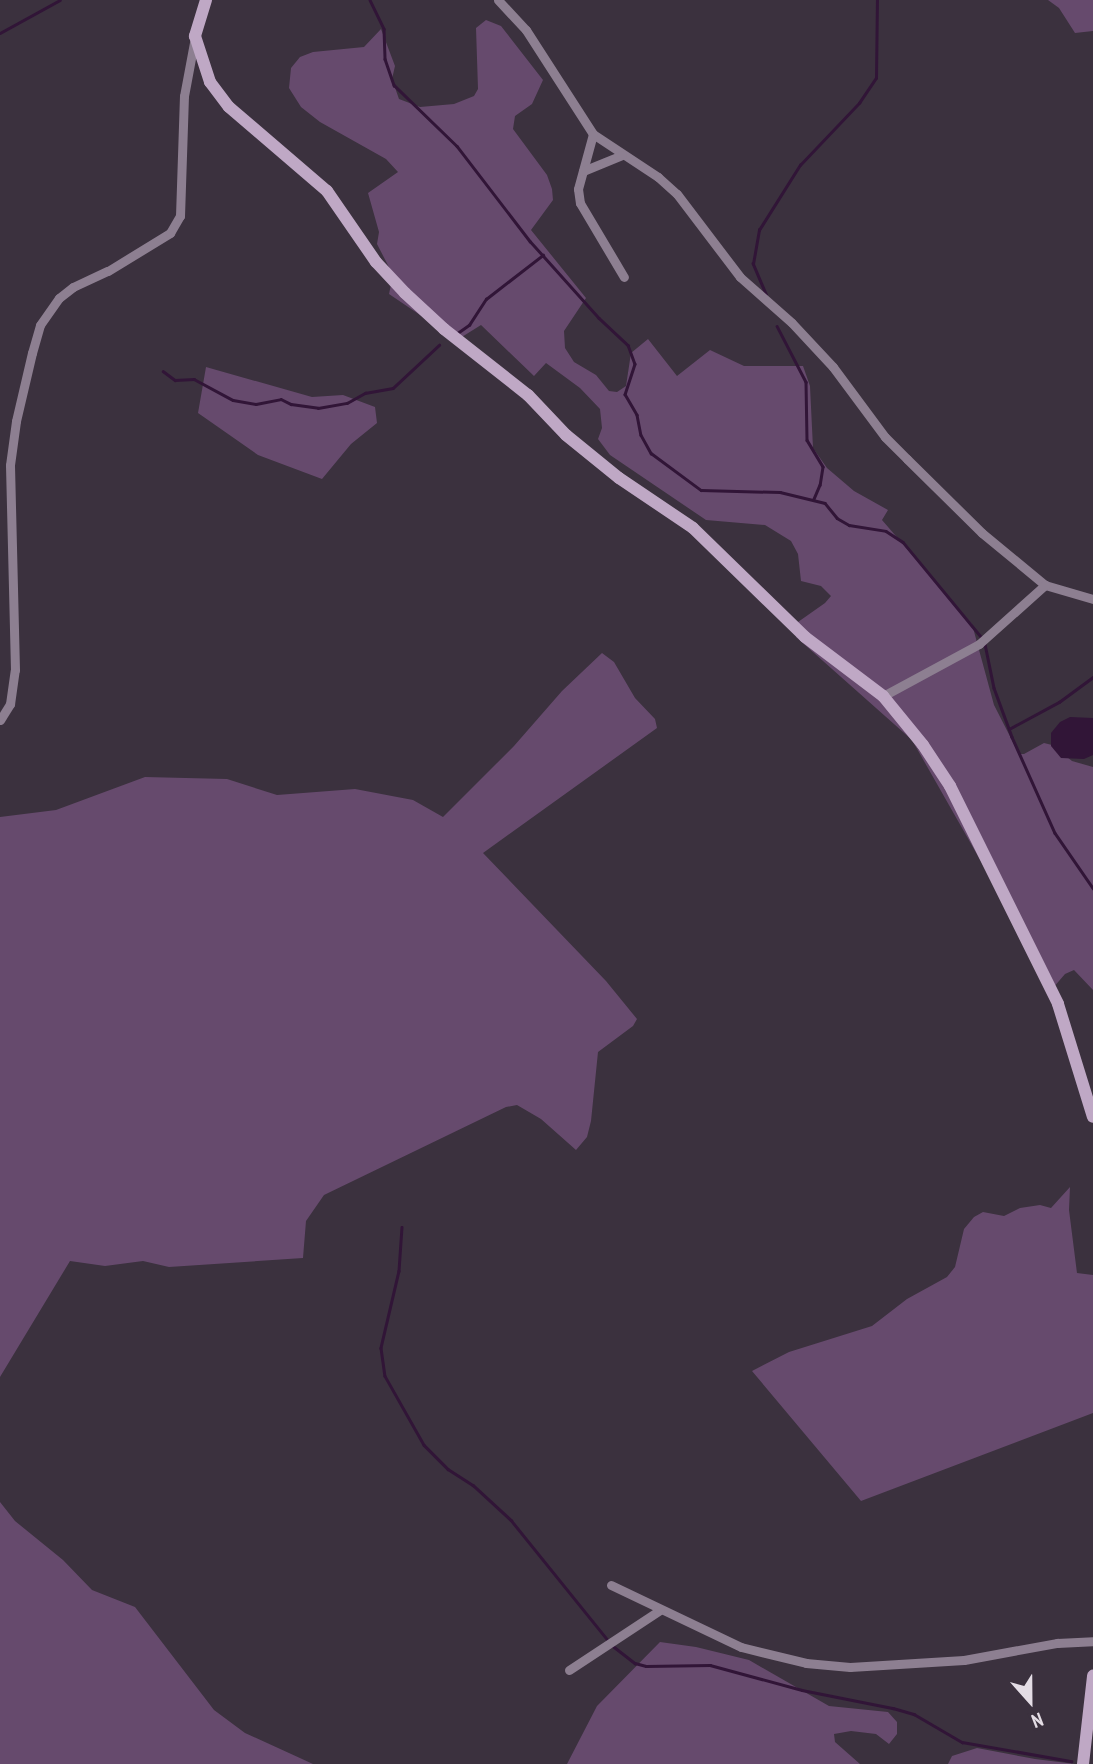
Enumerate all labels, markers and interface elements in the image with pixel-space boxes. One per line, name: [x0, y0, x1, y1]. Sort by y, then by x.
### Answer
north arrow: [995, 1666, 1065, 1736]
text: N: [1028, 1708, 1047, 1734]

